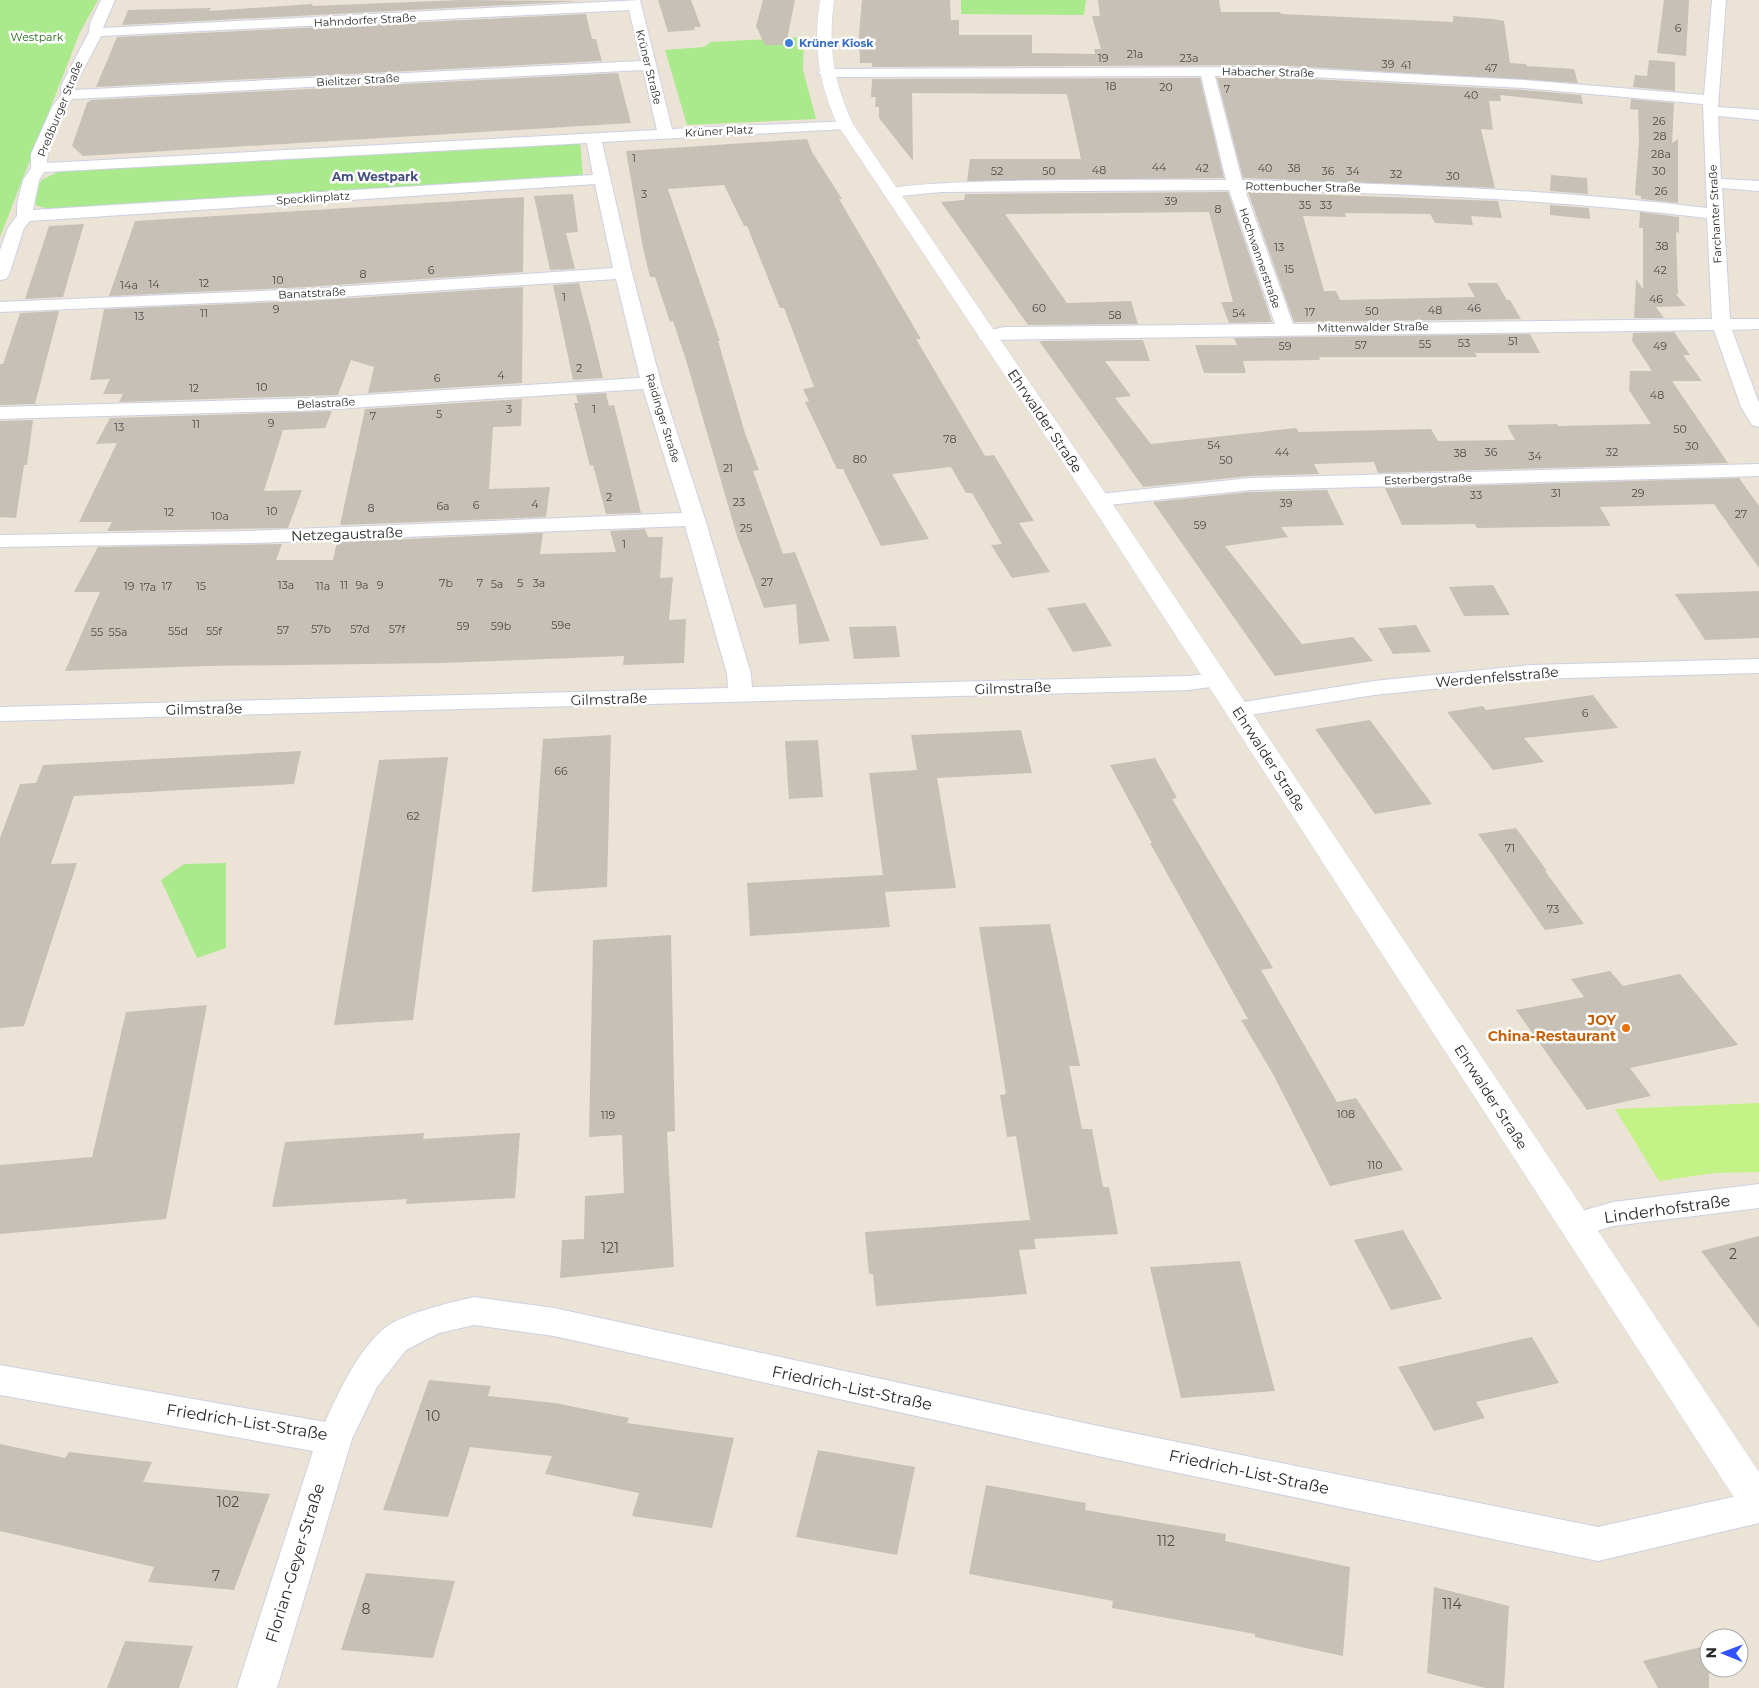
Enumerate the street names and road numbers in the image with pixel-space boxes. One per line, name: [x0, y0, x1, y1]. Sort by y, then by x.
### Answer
street label: Hahndorfer Straße: [314, 10, 417, 30]
street label: Krüner Straße: [633, 28, 665, 106]
street label: Preßburger Straße: [34, 59, 86, 159]
street label: Habacher Straße: [1222, 64, 1315, 80]
street label: Bielitzer Straße: [316, 71, 400, 89]
street label: Krüner Platz: [685, 122, 754, 140]
street label: Farchanter Straße: [1705, 164, 1725, 264]
street label: Rottenbucher Straße: [1245, 179, 1361, 195]
street label: Specklinplatz: [276, 188, 351, 208]
street label: Hochwannerstraße: [1236, 206, 1284, 310]
street label: Banatstraße: [278, 284, 346, 302]
street label: Mittenwalder Straße: [1317, 319, 1429, 335]
street label: Ehrwalder Straße: [1004, 366, 1086, 476]
street label: Raidinger Straße: [643, 372, 683, 465]
street label: Belastraße: [296, 394, 356, 412]
street label: Esterbergstraße: [1384, 470, 1473, 488]
street label: Netzegaustraße: [291, 523, 403, 545]
street label: Werdenfelsstraße: [1435, 663, 1559, 691]
street label: Gilmstraße: [974, 678, 1052, 698]
street label: Gilmstraße: [570, 689, 648, 709]
street label: Gilmstraße: [165, 699, 243, 719]
street label: Ehrwalder Straße: [1228, 703, 1310, 815]
street label: Ehrwalder Straße: [1450, 1041, 1532, 1153]
street label: Linderhofstraße: [1603, 1191, 1731, 1227]
street label: Friedrich-List-Straße: [770, 1362, 934, 1414]
street label: Friedrich-List-Straße: [165, 1400, 329, 1444]
street label: Friedrich-List-Straße: [1167, 1446, 1331, 1498]
street label: Florian-Geyer-Straße: [262, 1481, 328, 1645]

